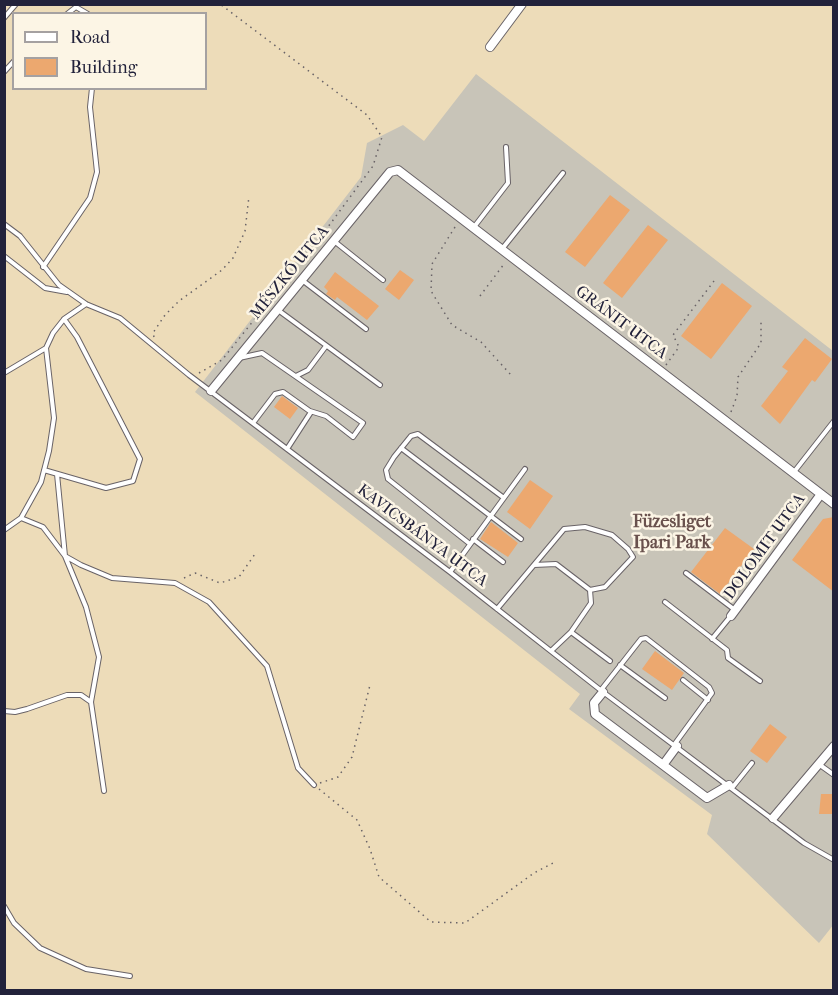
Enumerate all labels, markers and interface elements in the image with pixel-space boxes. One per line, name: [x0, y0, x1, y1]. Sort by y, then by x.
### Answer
legend: [12, 12, 207, 90]
text: Road: [70, 27, 110, 48]
text: Building: [70, 57, 137, 78]
street label: MÉSZKŐ UTCA: [246, 222, 334, 324]
street label: GRÁNIT UTCA: [571, 282, 671, 364]
street label: KAVICSBÁNYA UTCA: [353, 481, 491, 591]
street label: DOLOMIT UTCA: [720, 490, 810, 604]
district label: Füzesliget Ipari Park: [633, 512, 711, 554]

